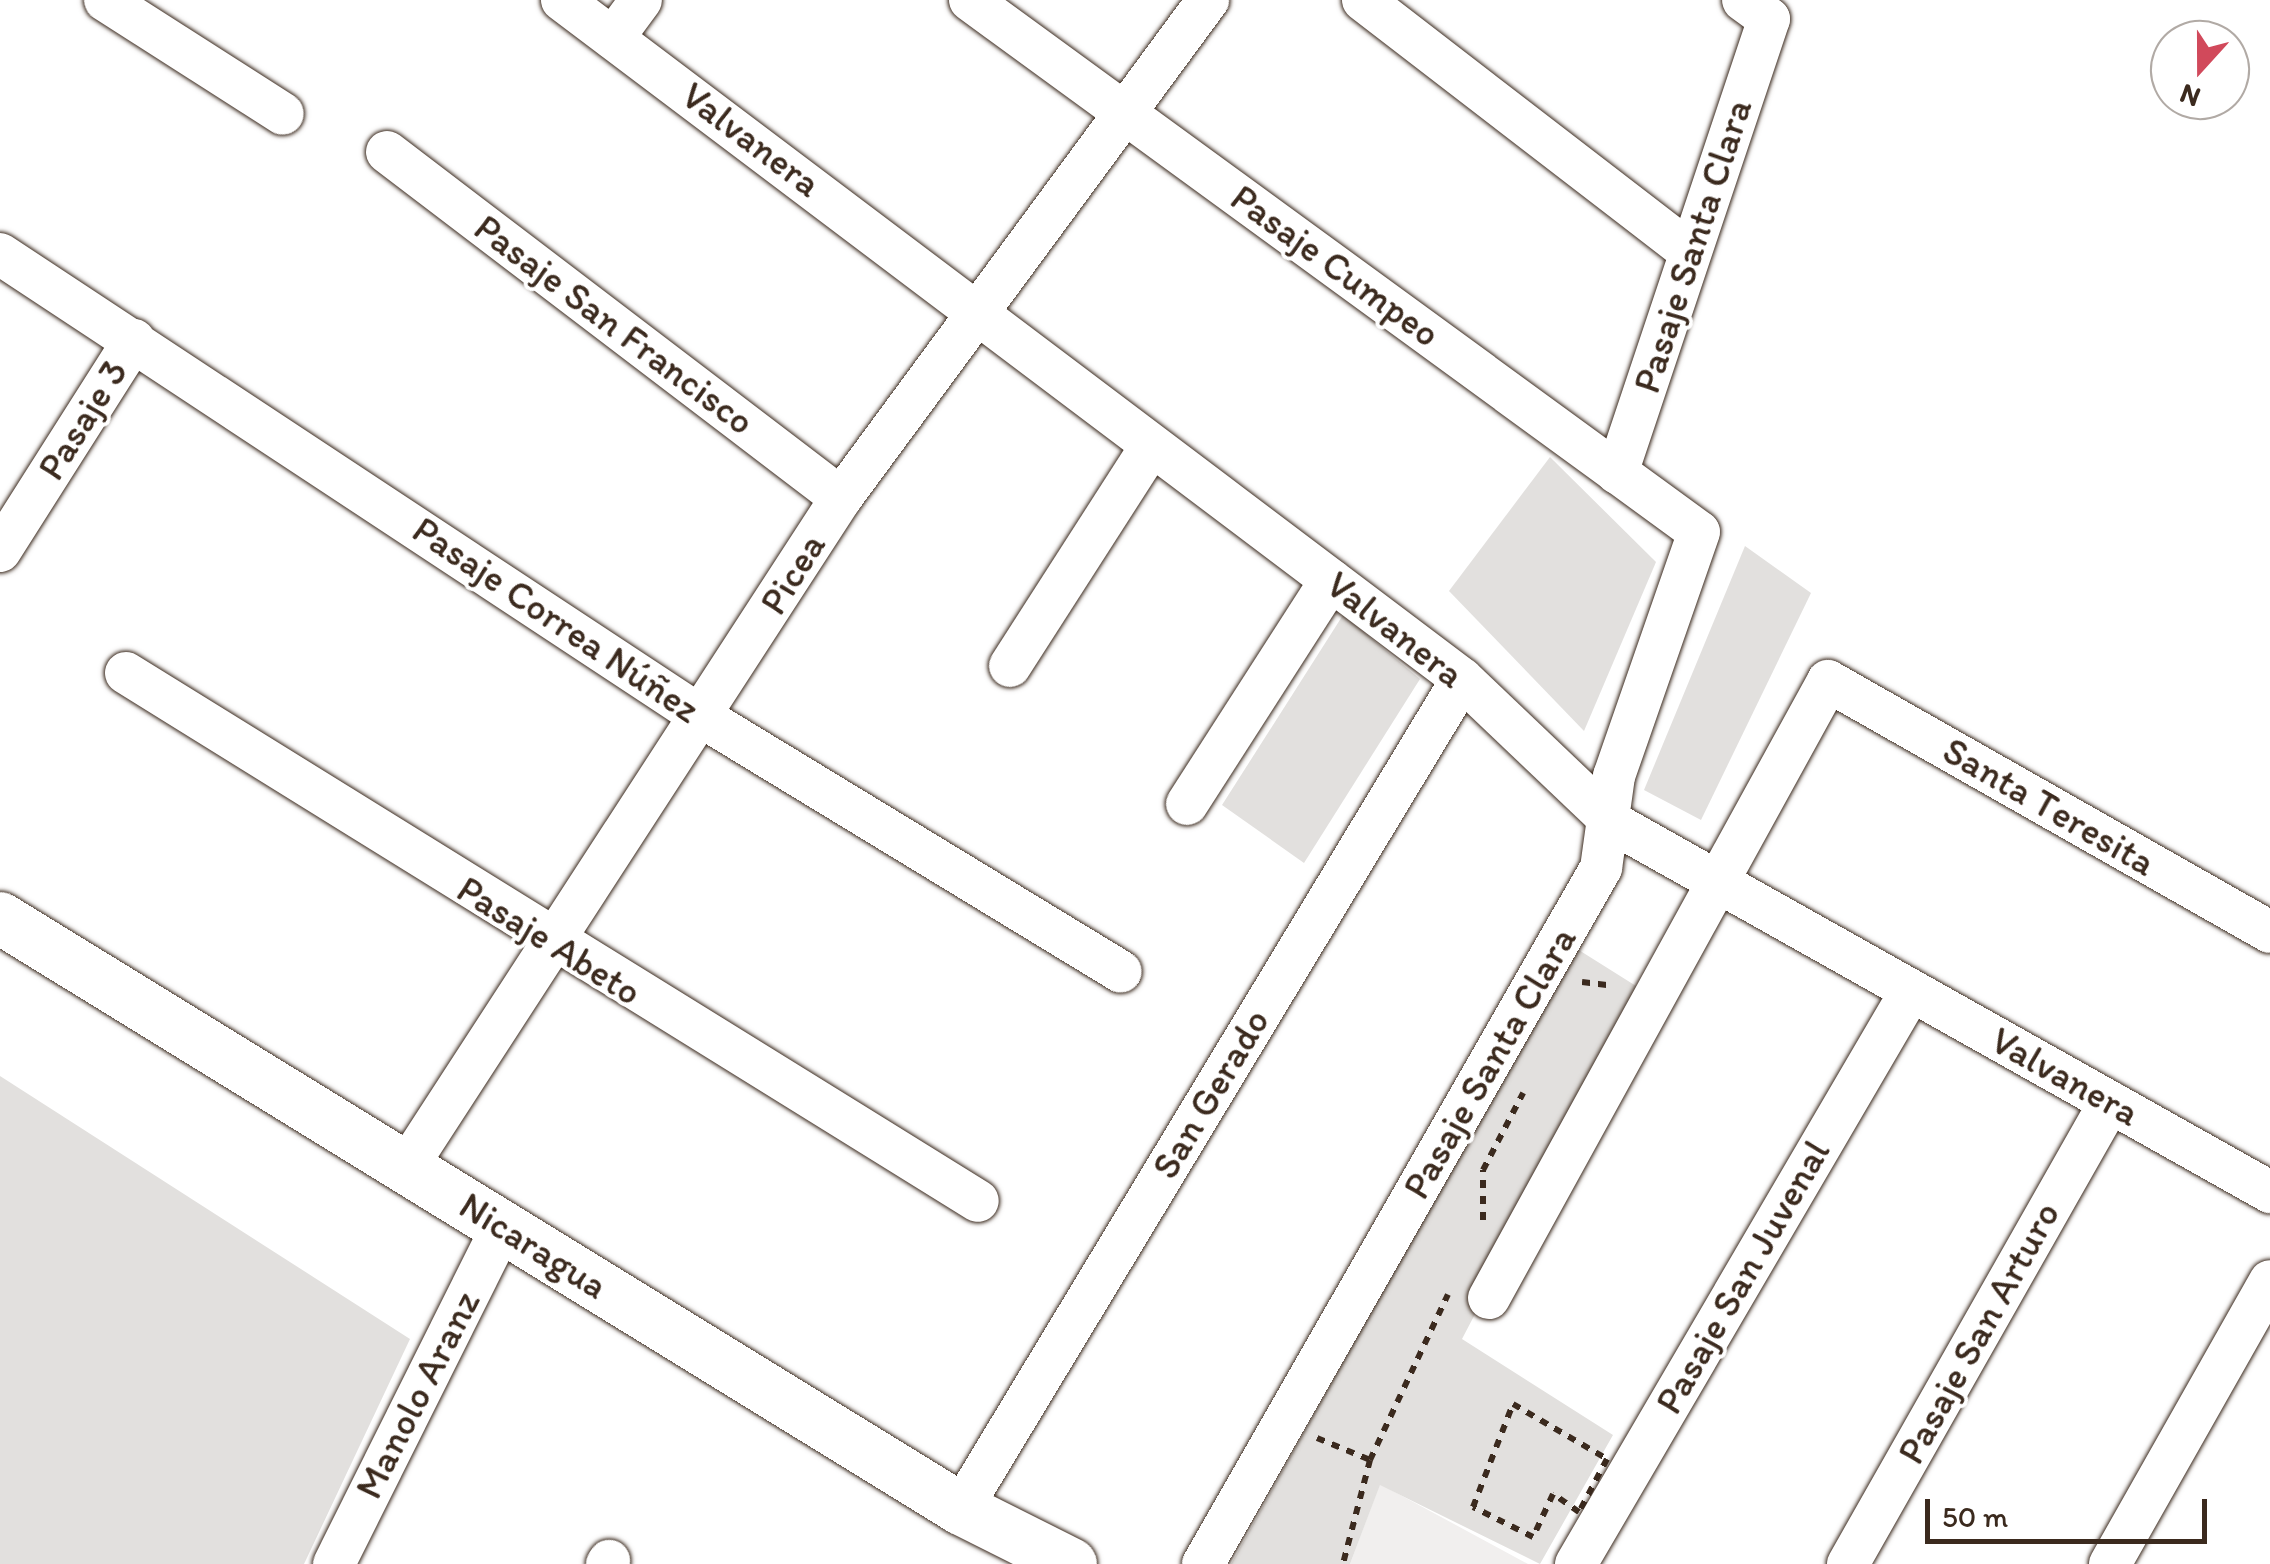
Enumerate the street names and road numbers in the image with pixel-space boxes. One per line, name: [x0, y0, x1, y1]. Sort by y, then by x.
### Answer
street label: Valvanera: [672, 73, 830, 207]
street label: Pasaje Santa Clara: [1624, 94, 1762, 398]
street label: Pasaje Cumpeo: [1222, 175, 1448, 357]
street label: Pasaje San Francisco: [465, 205, 763, 445]
street label: Pasaje 3: [28, 352, 138, 488]
street label: Pasaje Correa Núñez: [404, 507, 708, 733]
street label: Picea: [751, 525, 835, 623]
street label: Valvanera: [1317, 562, 1473, 698]
street label: Santa Teresita: [1936, 729, 2162, 885]
street label: Pasaje Abeto: [449, 867, 649, 1015]
street label: Pasaje Santa Clara: [1394, 920, 1586, 1206]
street label: San Gerado: [1143, 1001, 1279, 1187]
street label: Valvanera: [1983, 1018, 2147, 1136]
street label: Pasaje San Juvenal: [1646, 1132, 1840, 1422]
street label: Nicaragua: [451, 1183, 615, 1309]
street label: Pasaje San Arturo: [1888, 1194, 2070, 1472]
street label: Manolo Aranz: [346, 1284, 490, 1506]

